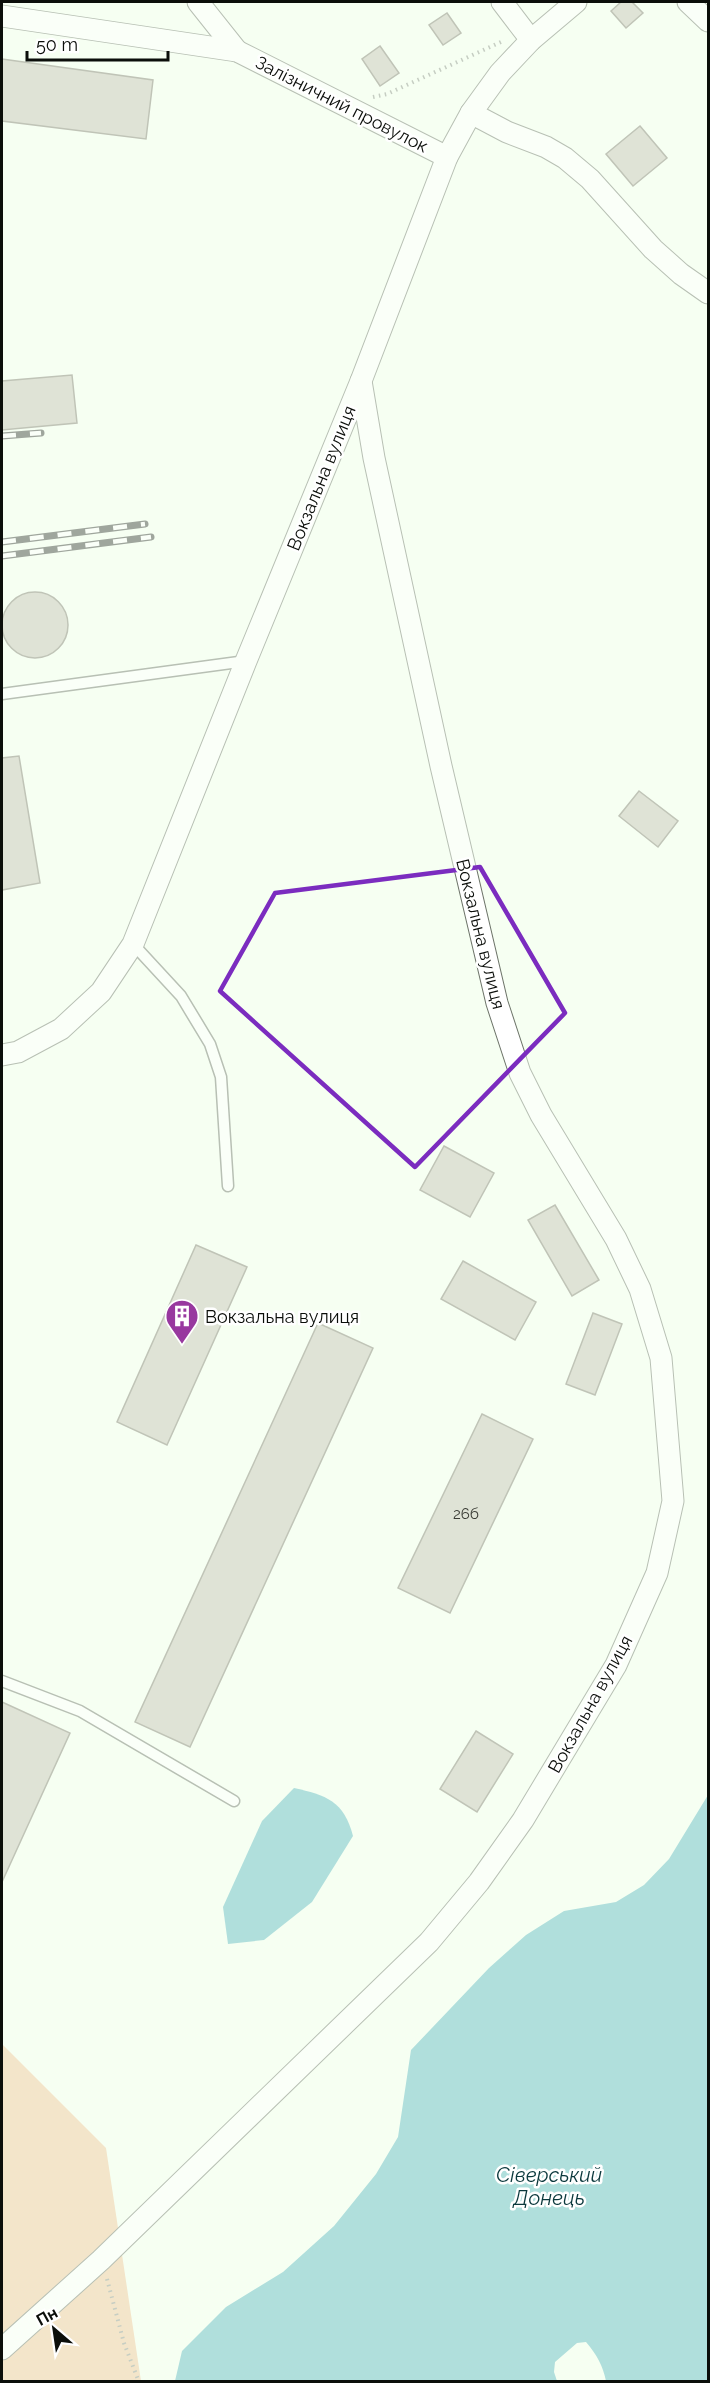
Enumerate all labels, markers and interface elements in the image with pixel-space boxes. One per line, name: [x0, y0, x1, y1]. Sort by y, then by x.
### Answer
scale bar: [27, 24, 168, 62]
text: 50 m: [36, 34, 78, 55]
street label: Залізничний провулок: [252, 51, 432, 157]
street label: Вокзальна вулиця: [282, 403, 360, 553]
street label: Вокзальна вулиця: [452, 857, 510, 1011]
building icon: Вокзальна вулиця: [164, 1298, 200, 1345]
place label: Вокзальна вулиця: [205, 1306, 359, 1327]
house number: 26б: [453, 1505, 479, 1523]
street label: Вокзальна вулиця: [543, 1632, 637, 1776]
water label: Сіверський Донець: [496, 2163, 602, 2210]
north arrow: [24, 2299, 84, 2359]
text: Пн: [33, 2303, 61, 2330]

